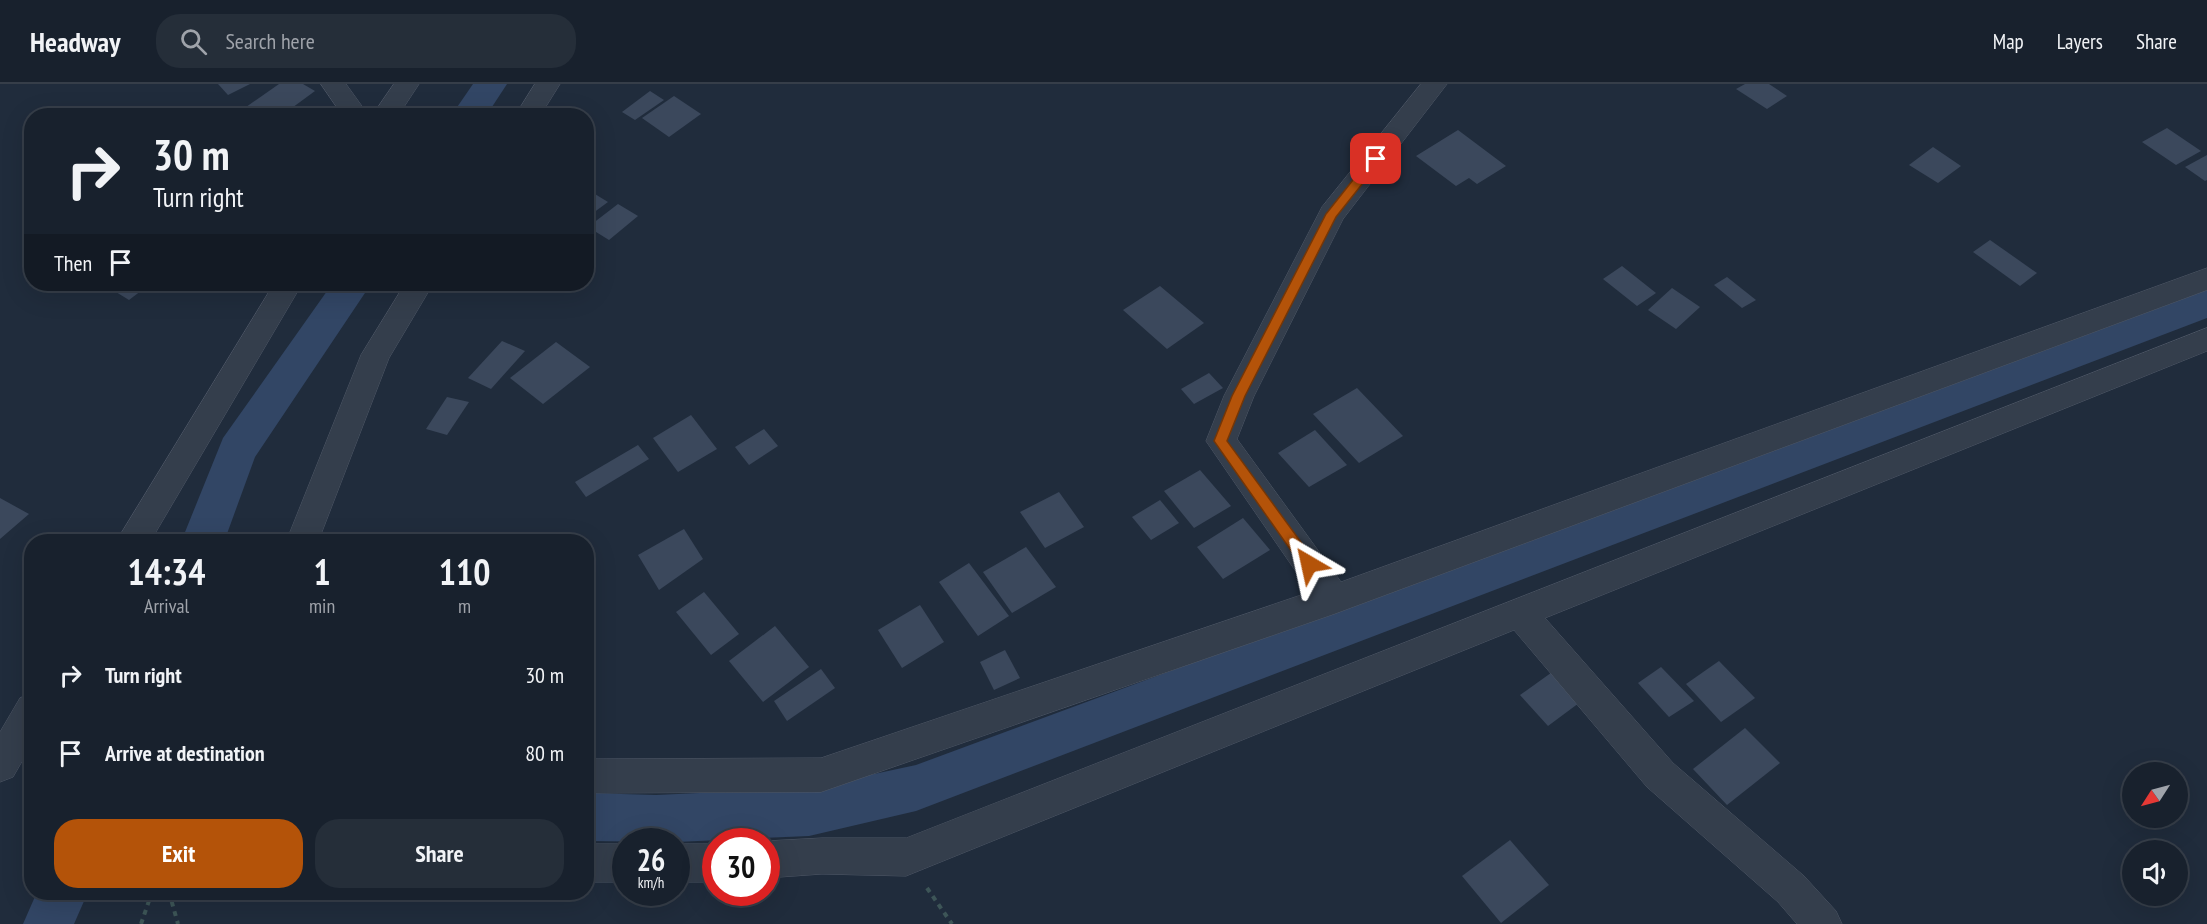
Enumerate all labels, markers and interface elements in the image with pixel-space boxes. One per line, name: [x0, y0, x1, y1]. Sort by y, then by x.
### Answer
search box: [156, 14, 576, 68]
text: Headway: [30, 23, 120, 60]
icon: search: [177, 25, 210, 58]
text: Search here: [225, 27, 315, 55]
text: Map: [1993, 28, 2024, 55]
text: Layers: [2057, 28, 2103, 55]
text: Share: [2136, 28, 2177, 55]
text: 30 m: [153, 127, 230, 182]
icon: right: [54, 132, 132, 210]
pin: [1350, 133, 1401, 184]
icon: arrive: [1359, 142, 1392, 175]
text: Turn right: [153, 180, 244, 214]
icon: arrive: [104, 246, 137, 279]
text: Then: [54, 249, 92, 277]
position arrow: [1277, 532, 1341, 596]
text: 14:34: [128, 548, 205, 595]
text: 1: [313, 548, 331, 595]
text: 110: [439, 548, 490, 595]
text: Arrival: [144, 593, 189, 619]
text: min: [309, 593, 335, 619]
text: m: [458, 593, 471, 619]
icon: right: [54, 659, 87, 692]
text: Turn right: [105, 661, 182, 689]
text: 30 m: [525, 661, 564, 689]
icon: arrive: [54, 737, 87, 770]
text: Arrive at destination: [105, 739, 265, 767]
text: 80 m: [525, 739, 564, 767]
north arrow: [2122, 762, 2188, 828]
map controls: [2122, 762, 2188, 906]
button: Exit: [54, 819, 303, 888]
button: Share: [315, 819, 564, 888]
speed limit sign: 30: [702, 828, 780, 906]
text: 26: [637, 840, 665, 879]
button: sound: [2122, 840, 2188, 906]
text: km/h: [638, 873, 664, 892]

